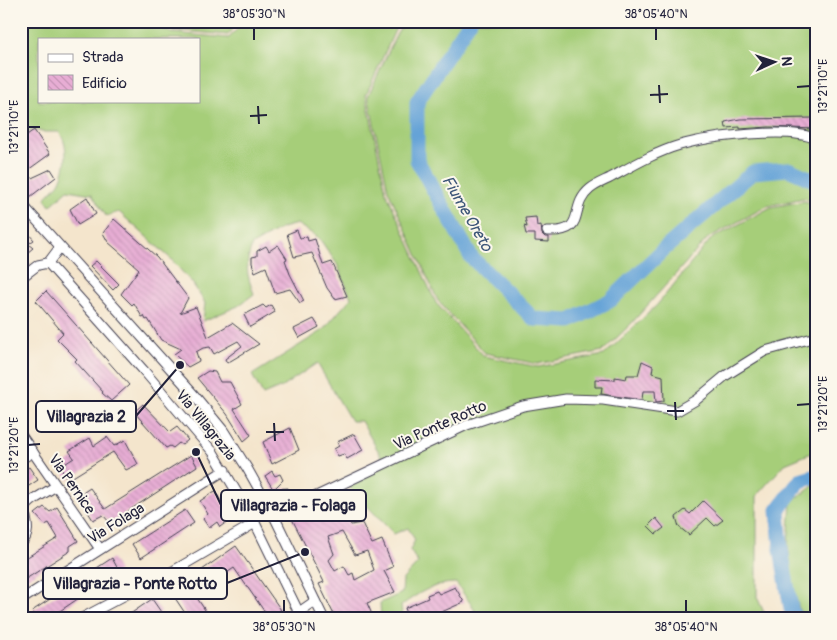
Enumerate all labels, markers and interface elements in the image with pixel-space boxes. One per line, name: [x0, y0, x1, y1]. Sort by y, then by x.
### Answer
text: 38°05'30"N: [223, 7, 285, 22]
text: 38°05'40"N: [624, 7, 688, 22]
legend: [38, 38, 200, 102]
north arrow: [750, 38, 800, 88]
text: Strada: [82, 48, 123, 67]
text: N: [778, 56, 795, 67]
text: 13°21'10"E: [816, 59, 831, 113]
text: Edificio: [82, 74, 127, 93]
text: 13°21'10"E: [7, 100, 22, 154]
water label: Fiume Oreto: [437, 172, 498, 256]
text: 13°21'20"E: [816, 376, 831, 432]
street label: Via Villagrazia: [171, 386, 240, 464]
street label: Via Ponte Rotto: [391, 396, 490, 454]
callout: Villagrazia 2: [36, 401, 136, 432]
text: Villagrazia 2: [46, 407, 126, 427]
text: 13°21'20"E: [7, 417, 22, 473]
street label: Via Pernice: [44, 451, 100, 519]
callout: Villagrazia - Folaga: [221, 490, 366, 521]
text: Villagrazia - Folaga: [230, 496, 356, 516]
street label: Via Folaga: [84, 499, 148, 548]
callout: Villagrazia - Ponte Rotto: [43, 568, 227, 599]
text: Villagrazia - Ponte Rotto: [53, 574, 218, 594]
text: 38°05'30"N: [253, 620, 315, 635]
text: 38°05'40"N: [654, 620, 718, 635]

